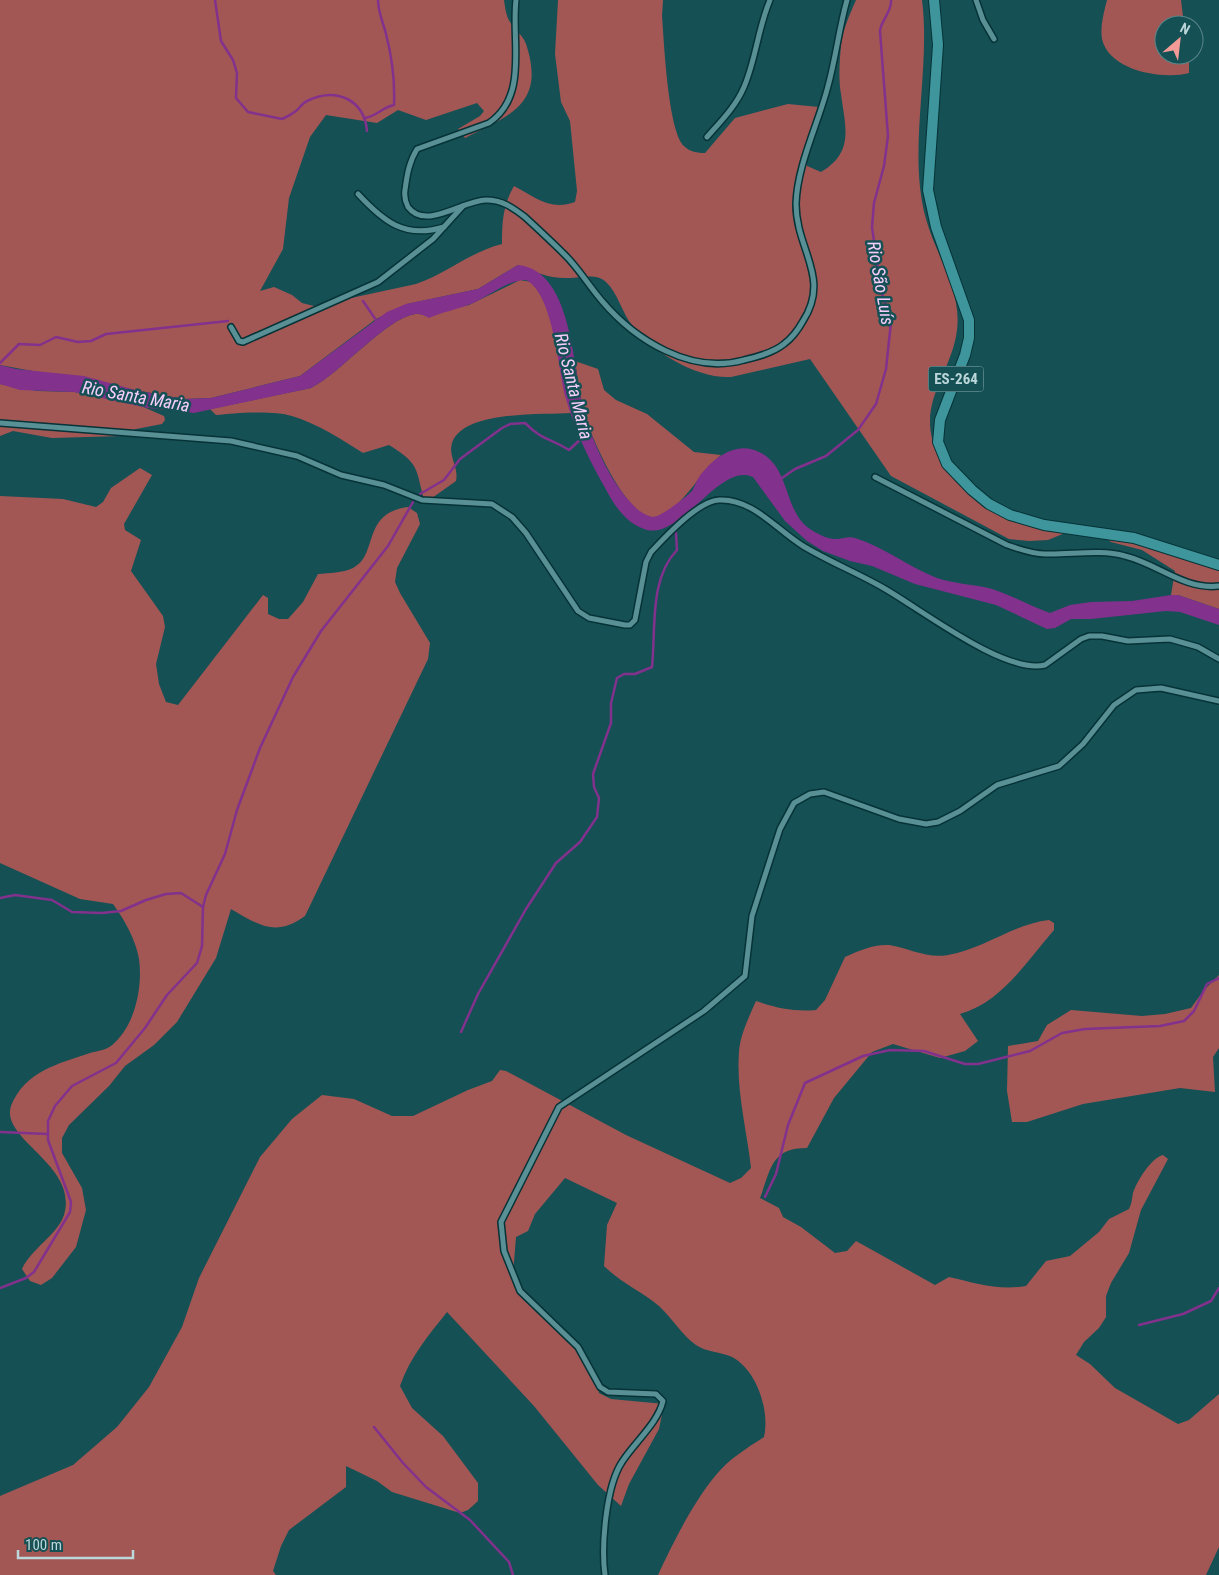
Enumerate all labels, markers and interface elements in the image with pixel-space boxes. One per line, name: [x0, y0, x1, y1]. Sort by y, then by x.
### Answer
north arrow: [1154, 15, 1204, 65]
text: N: [1178, 19, 1193, 38]
water label: Rio São Luís: [863, 239, 899, 327]
water label: Rio Santa Maria: [551, 331, 597, 441]
road number: ES-264: [928, 366, 984, 392]
water label: Rio Santa Maria: [81, 376, 191, 416]
scale bar: [18, 1528, 132, 1560]
text: 100 m: [25, 1536, 62, 1554]

